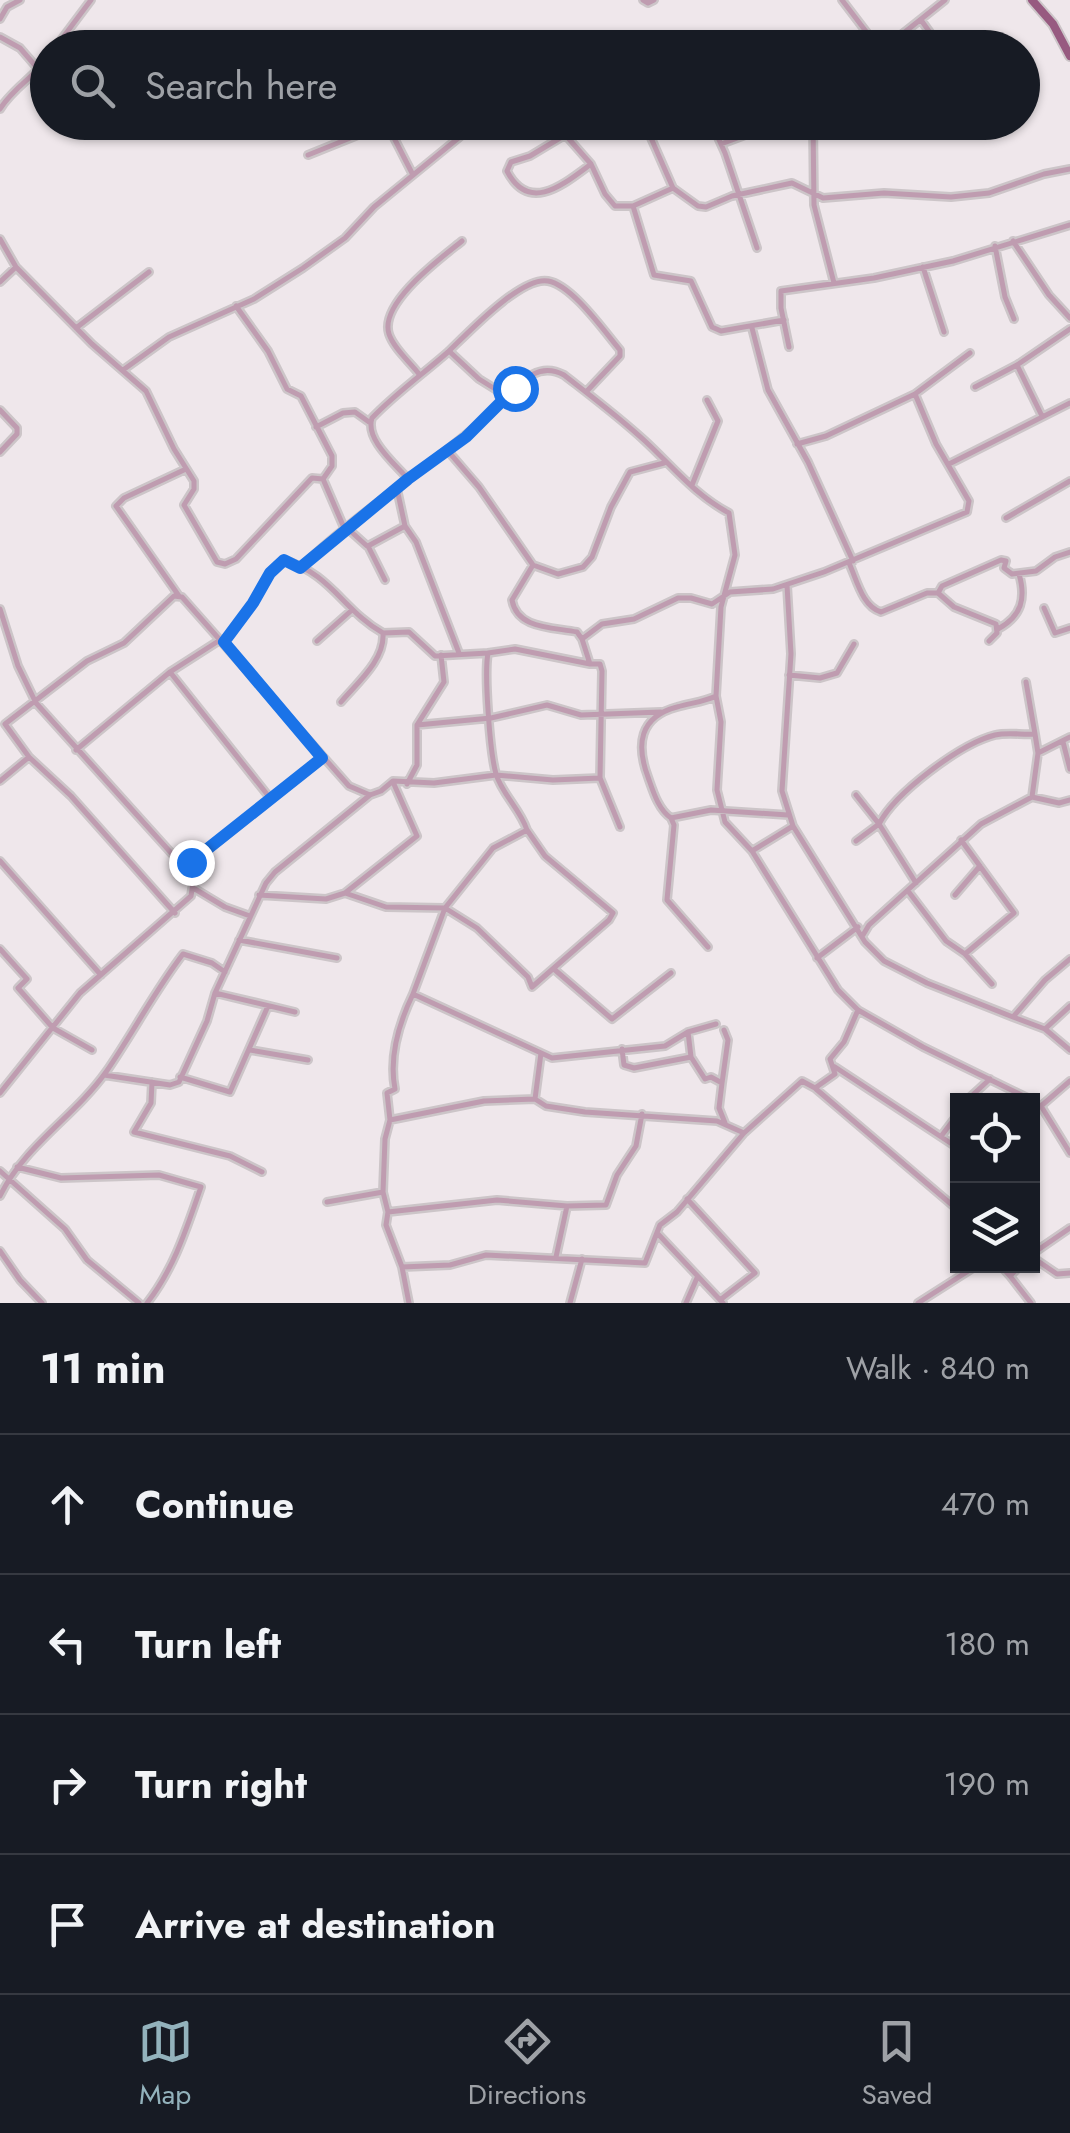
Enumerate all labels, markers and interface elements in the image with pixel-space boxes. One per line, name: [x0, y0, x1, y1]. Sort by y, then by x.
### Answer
search box: [30, 30, 1040, 140]
icon: search: [65, 58, 120, 113]
text: Search here: [145, 58, 337, 113]
route start: [493, 366, 539, 412]
route end: [169, 840, 215, 886]
map controls: [950, 1093, 1040, 1273]
button: locate: [950, 1093, 1040, 1183]
button: layers: [950, 1183, 1040, 1273]
text: 11 min: [40, 1338, 166, 1399]
text: Walk · 840 m: [846, 1345, 1030, 1391]
icon: ahead: [40, 1477, 95, 1532]
text: Continue: [135, 1477, 294, 1532]
text: 470 m: [941, 1481, 1030, 1527]
icon: left: [40, 1617, 95, 1672]
text: Turn left: [135, 1617, 281, 1672]
text: 180 m: [944, 1621, 1030, 1667]
icon: right: [40, 1757, 95, 1812]
text: Turn right: [135, 1757, 307, 1812]
text: 190 m: [943, 1761, 1030, 1807]
icon: arrive: [40, 1897, 95, 1952]
text: Arrive at destination: [135, 1897, 496, 1952]
tab: Map: [138, 2014, 193, 2115]
tab: Directions: [468, 2014, 586, 2115]
tab: Saved: [861, 2014, 932, 2115]

